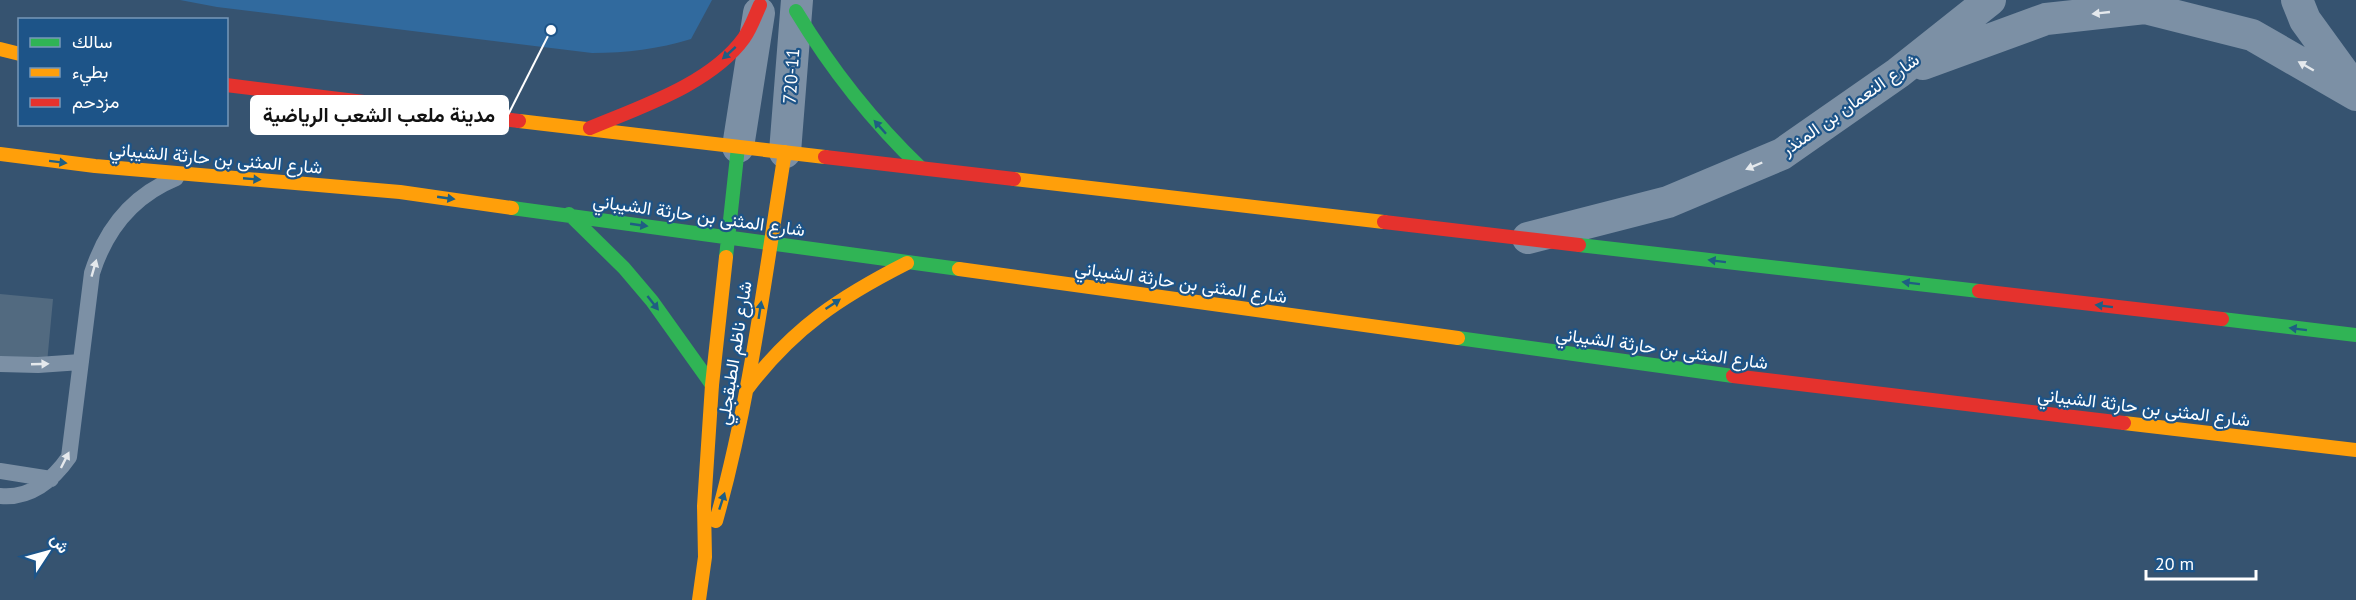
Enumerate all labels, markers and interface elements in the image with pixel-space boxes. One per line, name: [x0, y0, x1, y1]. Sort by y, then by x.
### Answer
one-way arrow: [2092, 8, 2111, 18]
legend: [18, 18, 228, 126]
text: سالك: [72, 30, 112, 53]
one-way arrow: [722, 46, 737, 59]
street label: 720-11: [778, 47, 804, 105]
street label: شارع النعمان بن المنذر: [1776, 48, 1924, 162]
text: بطيء: [72, 60, 108, 87]
one-way arrow: [2297, 61, 2314, 71]
text: مزدحم: [72, 90, 119, 114]
callout: مدينة ملعب الشعب الرياضية: [251, 96, 508, 134]
text: مدينة ملعب الشعب الرياضية: [263, 102, 495, 128]
one-way arrow: [874, 120, 887, 135]
street label: شارع المثنى بن حارثة الشيباني: [108, 137, 324, 183]
one-way arrow: [49, 157, 68, 166]
one-way arrow: [1745, 162, 1763, 171]
one-way arrow: [243, 174, 262, 184]
street label: شارع المثنى بن حارثة الشيباني: [591, 189, 806, 245]
one-way arrow: [437, 194, 456, 203]
one-way arrow: [630, 221, 649, 230]
street label: شارع المثنى بن حارثة الشيباني: [1073, 256, 1288, 312]
one-way arrow: [1707, 256, 1726, 265]
one-way arrow: [90, 259, 99, 277]
one-way arrow: [1901, 278, 1920, 288]
street label: شارع ناظم الطبقجلي: [711, 280, 761, 427]
one-way arrow: [646, 295, 658, 310]
one-way arrow: [824, 298, 840, 310]
one-way arrow: [755, 300, 764, 319]
one-way arrow: [2095, 301, 2114, 311]
street label: شارع المثنى بن حارثة الشيباني: [1554, 322, 1769, 378]
one-way arrow: [2288, 324, 2307, 333]
one-way arrow: [31, 360, 50, 369]
street label: شارع المثنى بن حارثة الشيباني: [2036, 383, 2252, 435]
one-way arrow: [60, 451, 70, 468]
one-way arrow: [718, 492, 728, 510]
north arrow: [18, 522, 78, 582]
text: ش: [46, 530, 74, 557]
scale bar: [2146, 543, 2256, 581]
text: 20 m: [2155, 552, 2194, 575]

